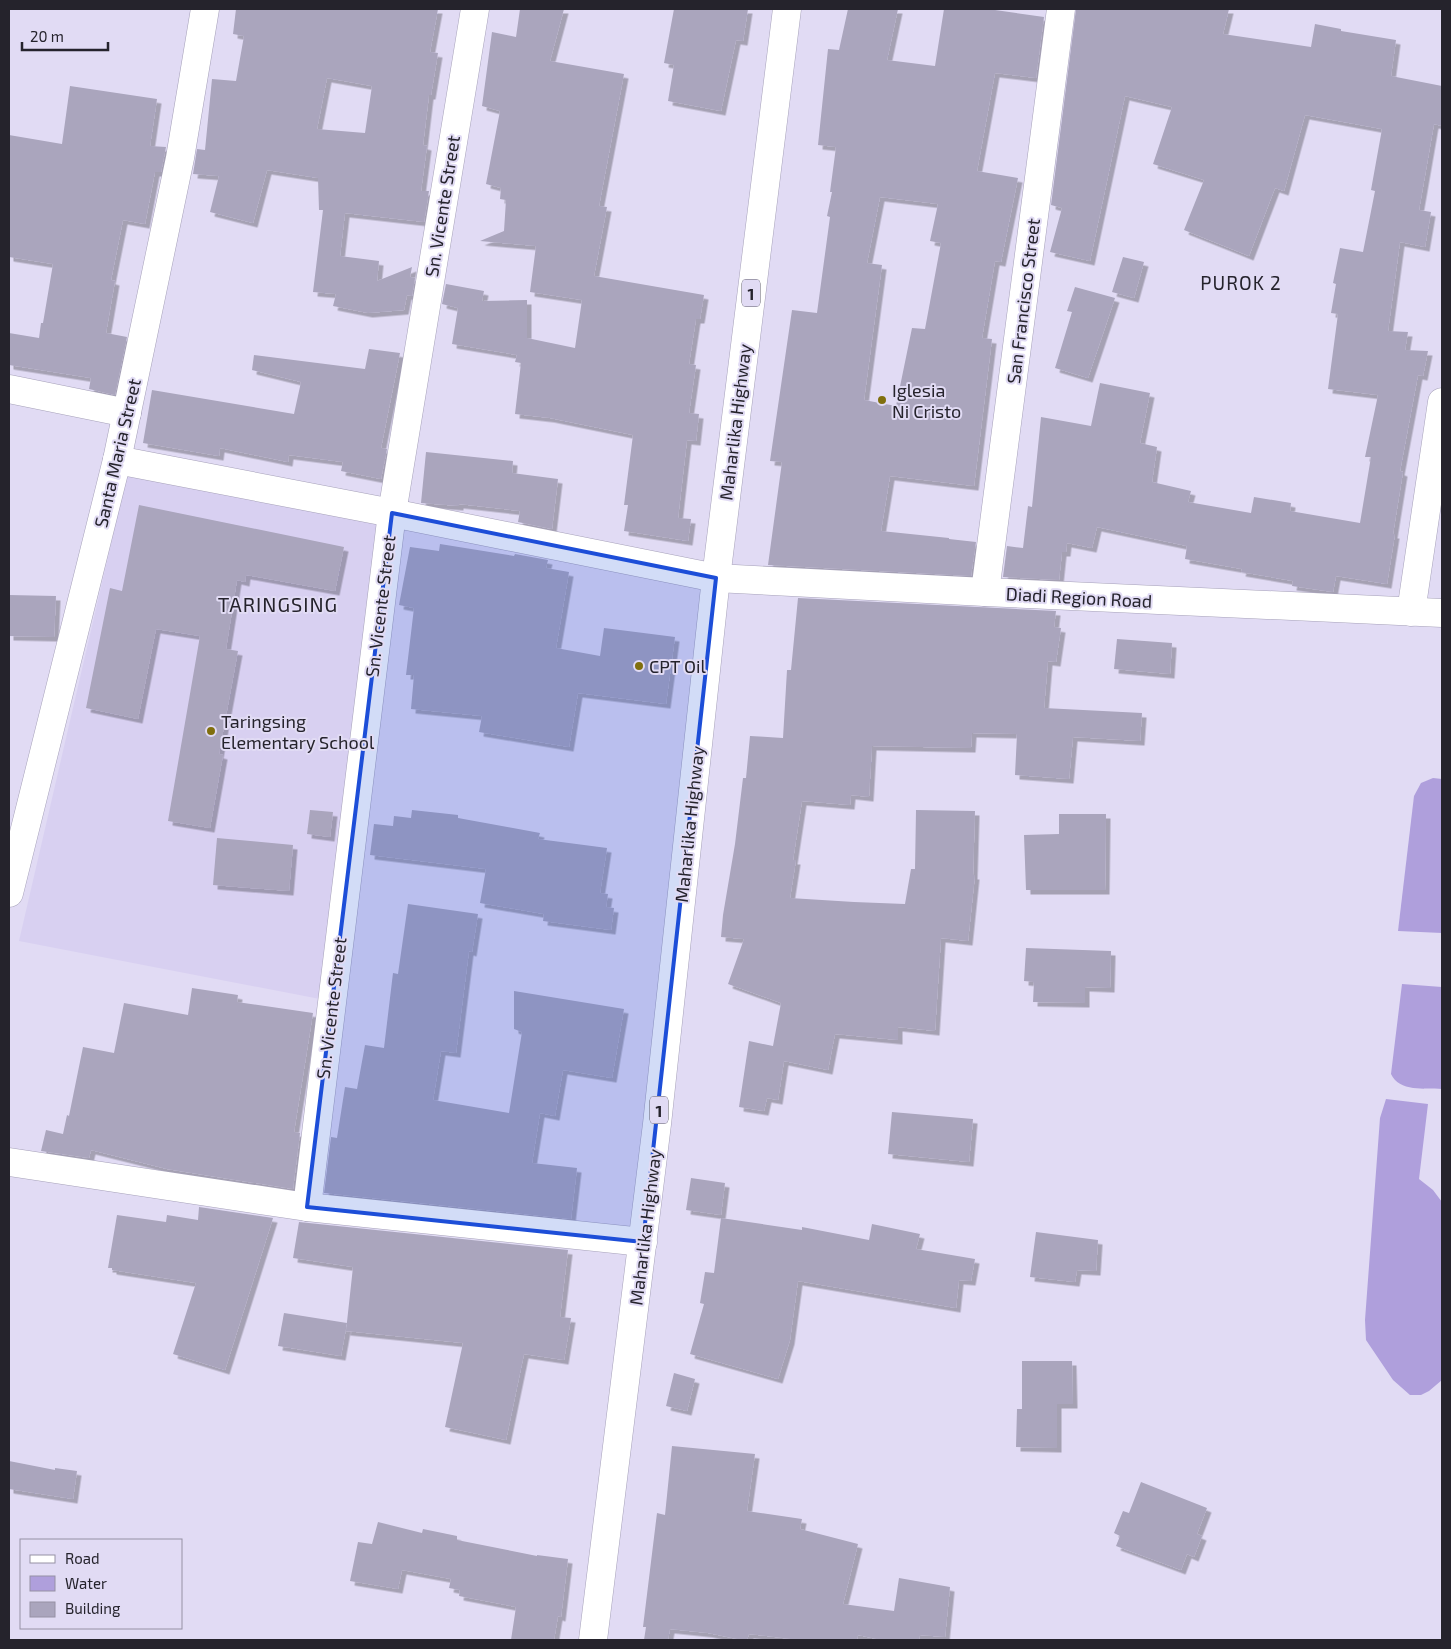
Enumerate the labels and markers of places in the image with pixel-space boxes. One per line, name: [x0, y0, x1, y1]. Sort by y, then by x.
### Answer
place label: Iglesia Ni Cristo: [892, 379, 961, 422]
marker: Iglesia Ni Cristo: [876, 394, 888, 406]
place label: CPT Oil: [649, 655, 706, 677]
marker: CPT Oil: [633, 660, 645, 672]
place label: Taringsing Elementary School: [221, 710, 375, 753]
marker: Taringsing Elementary School: [205, 725, 217, 737]

